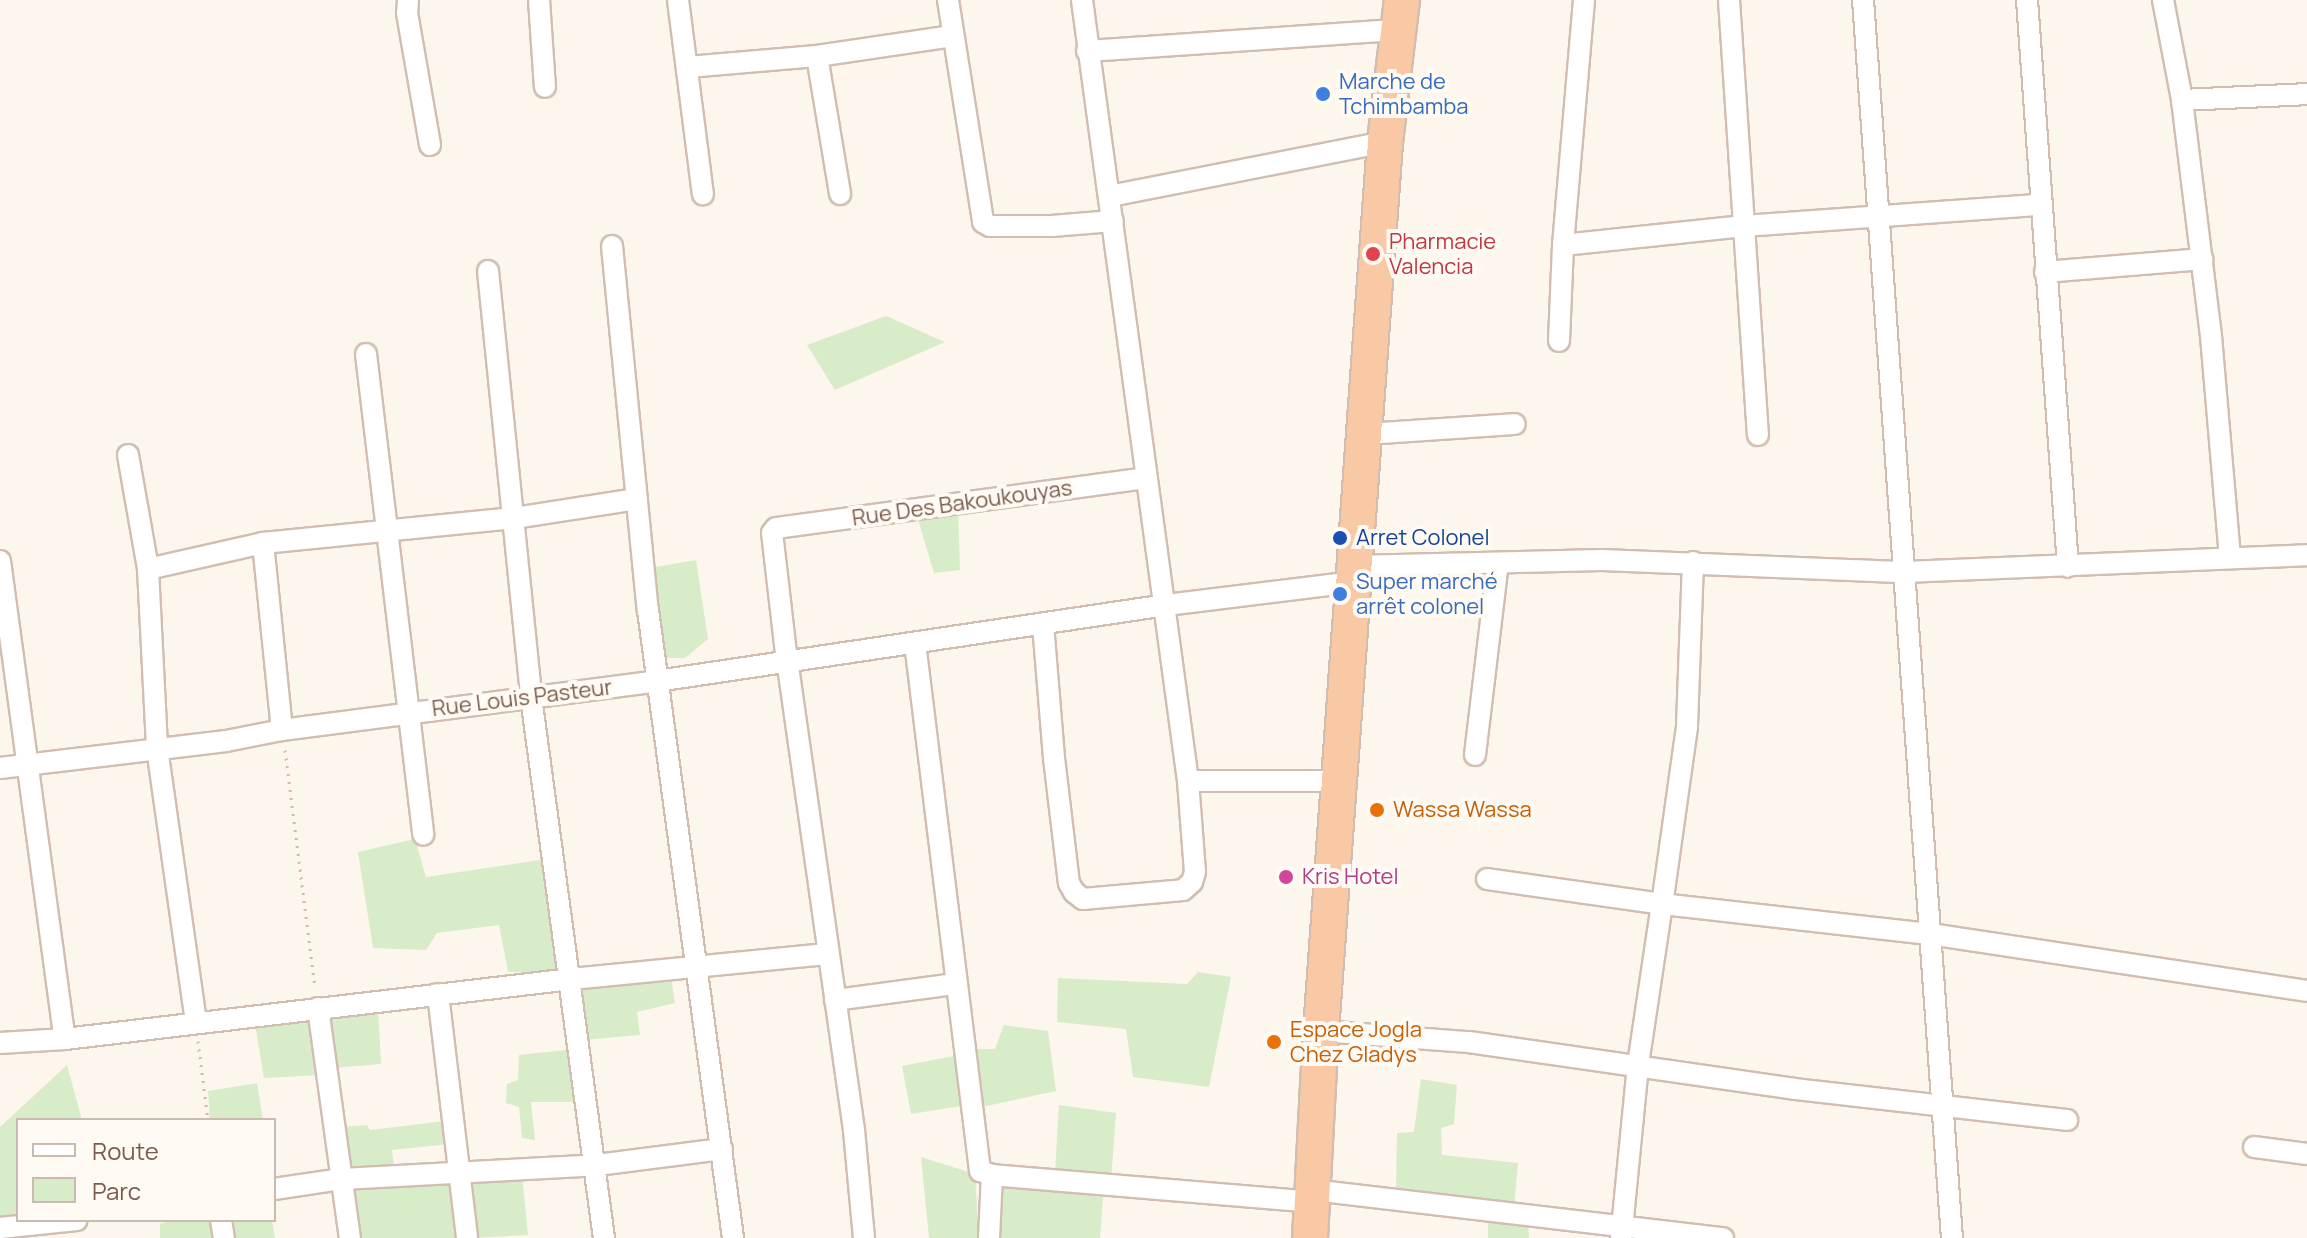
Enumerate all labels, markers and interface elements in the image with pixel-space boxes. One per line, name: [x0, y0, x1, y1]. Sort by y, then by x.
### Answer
place label: Marche de Tchimbamba: [1339, 68, 1469, 120]
marker: Marche de Tchimbamba: [1314, 85, 1332, 103]
place label: Pharmacie Valencia: [1389, 228, 1496, 280]
marker: Pharmacie Valencia: [1364, 245, 1382, 263]
street label: Rue Des Bakoukouyas: [850, 474, 1074, 532]
place label: Arret Colonel: [1356, 525, 1490, 551]
marker: Arret Colonel: [1331, 529, 1349, 547]
place label: Super marché arrêt colonel: [1356, 568, 1498, 620]
marker: Super marché arrêt colonel: [1331, 585, 1349, 603]
street label: Rue Louis Pasteur: [430, 674, 614, 722]
place label: Wassa Wassa: [1393, 797, 1532, 823]
marker: Wassa Wassa: [1368, 801, 1386, 819]
place label: Kris Hotel: [1302, 864, 1399, 890]
marker: Kris Hotel: [1277, 868, 1295, 886]
place label: Espace Jogla Chez Gladys: [1290, 1016, 1422, 1068]
marker: Espace Jogla Chez Gladys: [1265, 1033, 1283, 1051]
legend: [16, 1118, 276, 1222]
text: Route: [92, 1134, 159, 1167]
text: Parc: [92, 1174, 141, 1207]

